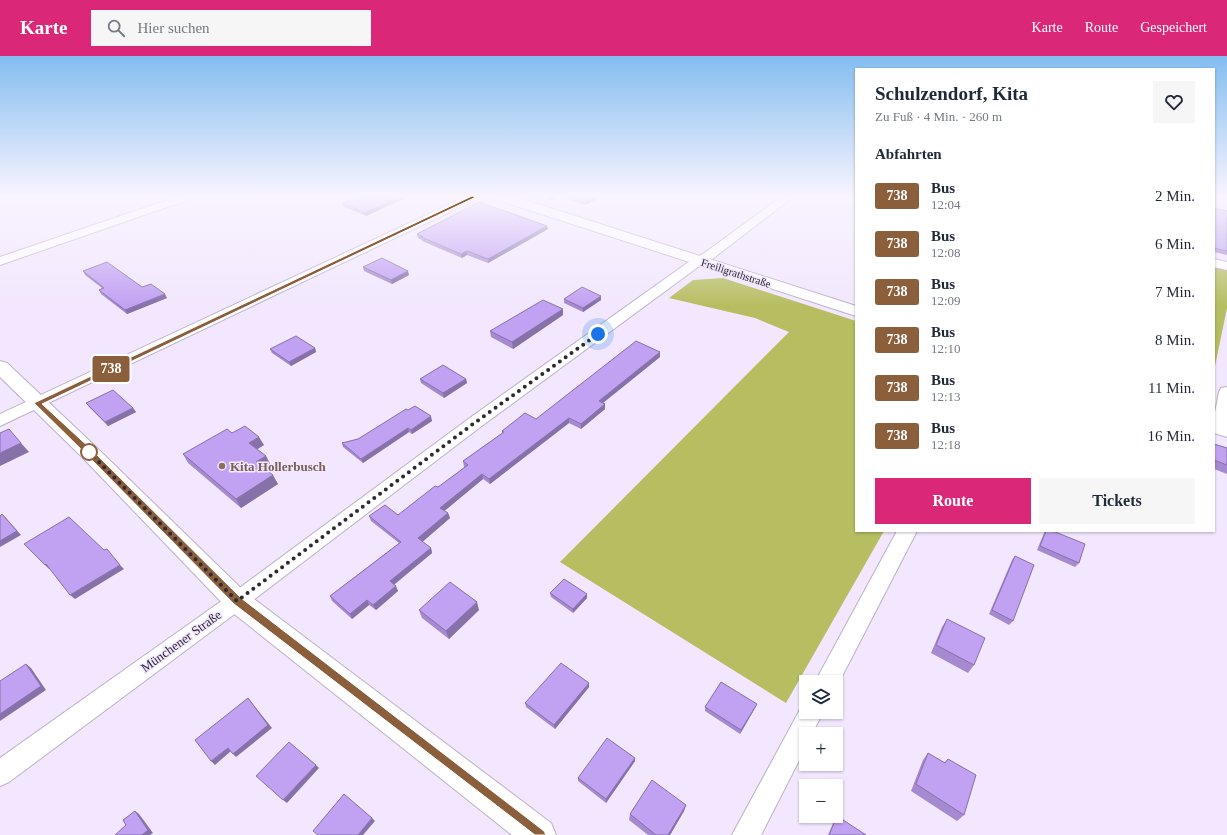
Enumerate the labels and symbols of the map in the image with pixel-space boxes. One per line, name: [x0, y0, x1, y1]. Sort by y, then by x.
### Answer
street label: Freiligrathstraße: [700, 256, 773, 290]
your location: [588, 324, 608, 344]
line badge: 738: [88, 356, 134, 382]
unlabelled marker: [80, 443, 98, 461]
place label: Kita Hollerbusch: [230, 459, 326, 474]
marker: Kita Hollerbusch: [217, 461, 227, 471]
street label: Münchener Straße: [138, 607, 224, 675]

